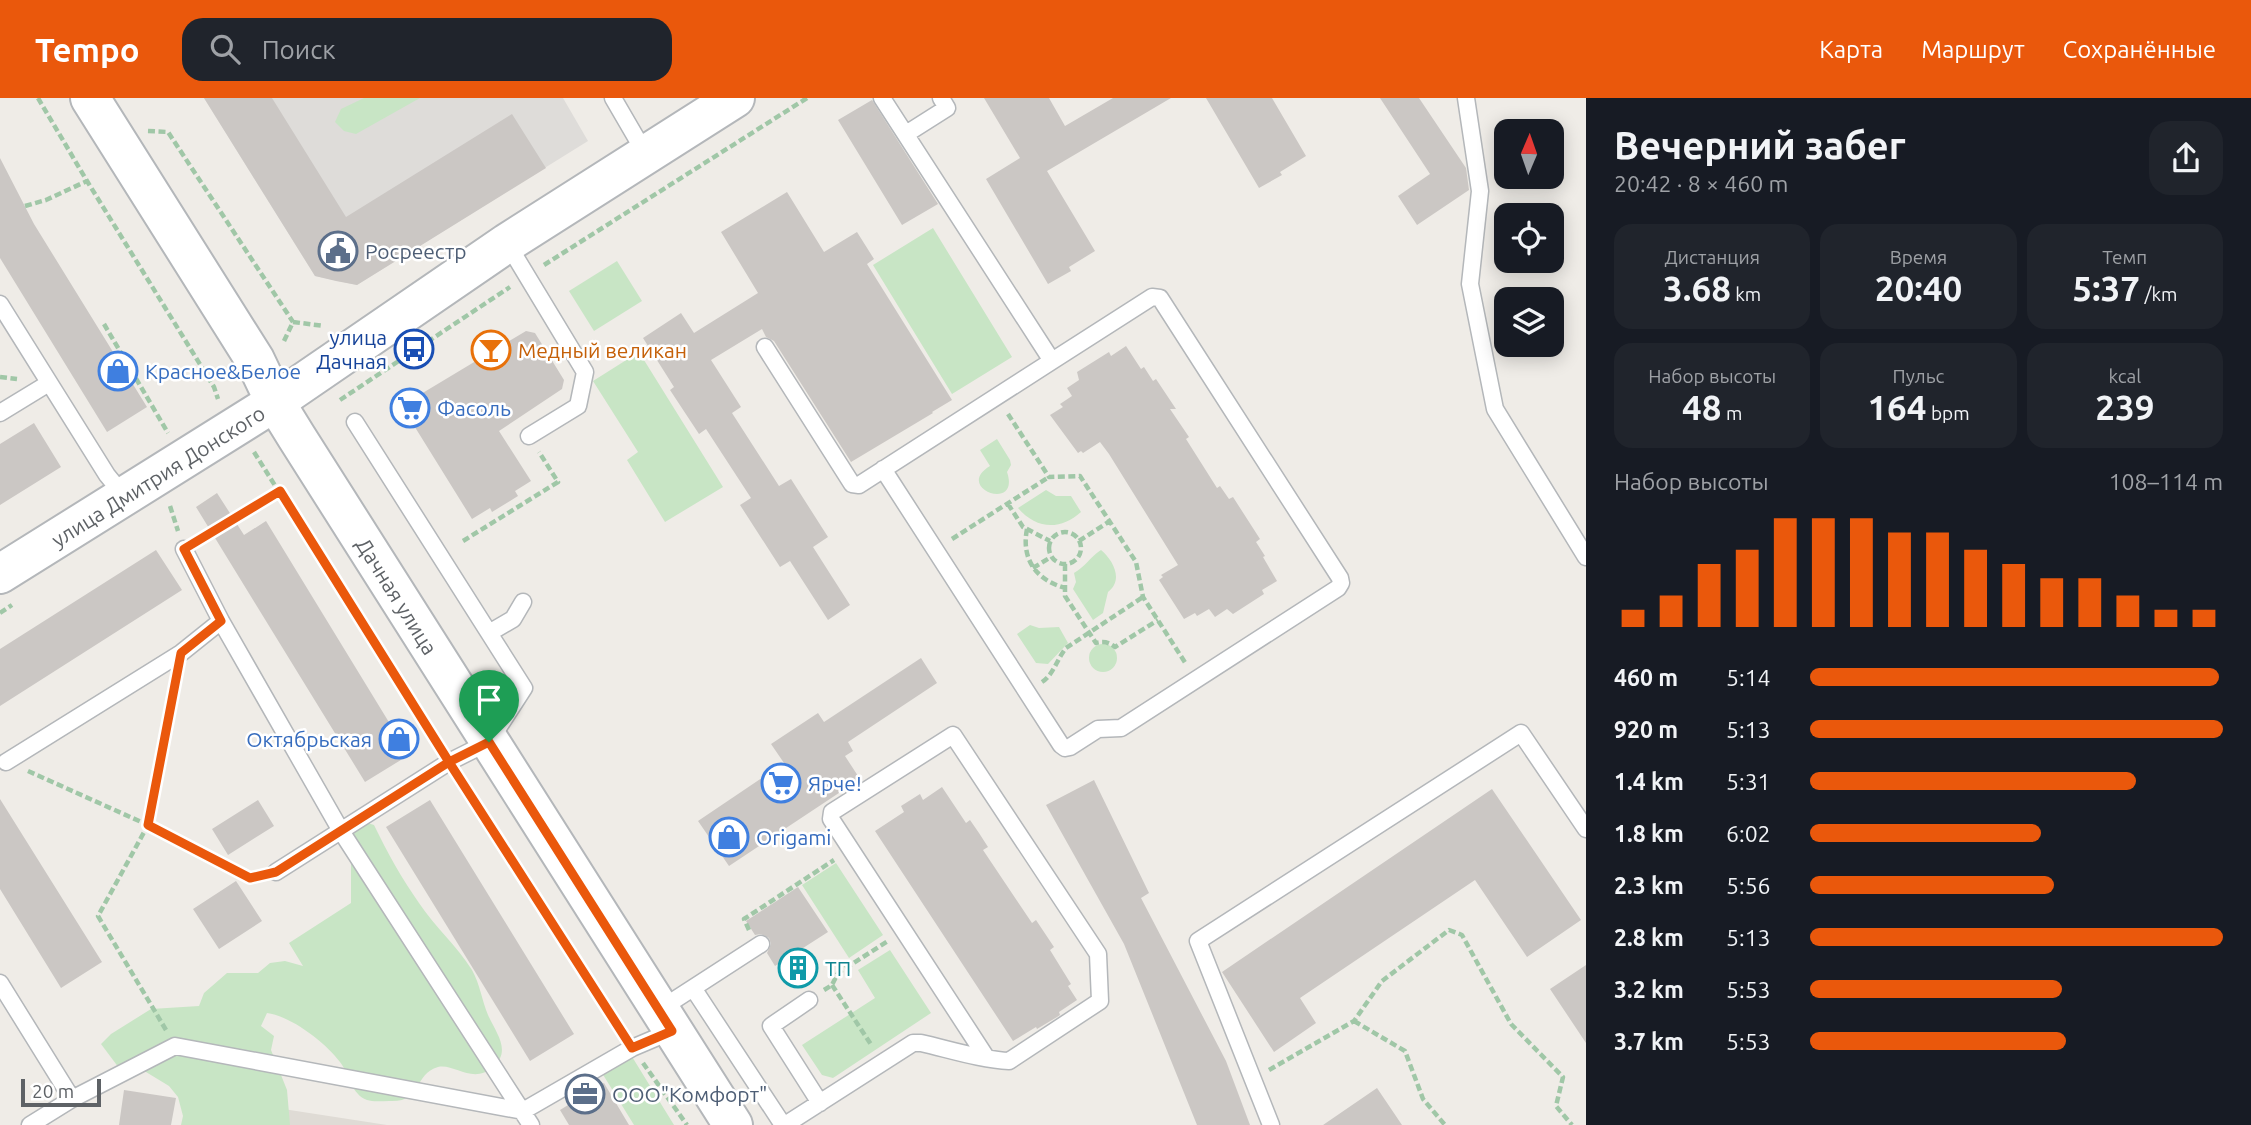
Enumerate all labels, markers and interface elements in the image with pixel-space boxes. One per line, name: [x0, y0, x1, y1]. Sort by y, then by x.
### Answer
search box: [182, 18, 672, 81]
icon: search: [206, 30, 244, 68]
text: Tempo: [35, 31, 140, 68]
text: Поиск: [262, 35, 336, 64]
text: Карта: [1819, 36, 1883, 63]
text: Маршрут: [1921, 36, 2025, 63]
text: Сохранённые: [2063, 36, 2216, 63]
north arrow: [1494, 119, 1564, 189]
map controls: [1494, 119, 1564, 357]
button: share: [2149, 121, 2223, 195]
text: Вечерний забег: [1614, 124, 1906, 166]
text: 20:42 · 8 × 460 m: [1614, 171, 1788, 196]
button: locate: [1494, 203, 1564, 273]
public building icon: Росреестр: [317, 230, 359, 272]
place label: Росреестр: [365, 239, 467, 263]
text: Дистанция: [1664, 246, 1760, 268]
text: Время: [1890, 246, 1947, 268]
text: Темп: [2102, 246, 2147, 268]
text: 3.68: [1663, 268, 1731, 308]
text: 20:40: [1875, 268, 1962, 308]
text: 5:37: [2072, 268, 2140, 308]
text: km: [1731, 283, 1761, 305]
text: /km: [2140, 283, 2177, 305]
button: layers: [1494, 287, 1564, 357]
place label: улица Дачная: [316, 325, 387, 373]
bus stop icon: улица Дачная: [393, 328, 435, 370]
bar icon: Медный великан: [470, 329, 512, 371]
place label: Медный великан: [518, 338, 687, 362]
shop icon: Красное&Белое: [97, 350, 139, 392]
place label: Красное&Белое: [145, 359, 301, 383]
text: Набор высоты: [1648, 365, 1776, 387]
text: Пульс: [1893, 365, 1944, 387]
text: kcal: [2108, 365, 2141, 387]
supermarket icon: Фасоль: [389, 387, 431, 429]
text: 48: [1682, 387, 1722, 427]
text: 164: [1867, 387, 1927, 427]
text: 239: [2095, 387, 2154, 427]
place label: Фасоль: [437, 396, 511, 420]
street label: улица Дмитрия Донского: [47, 400, 269, 552]
text: m: [1722, 402, 1742, 424]
text: bpm: [1927, 402, 1970, 424]
text: Набор высоты: [1614, 469, 1769, 494]
text: 108–114 m: [2109, 469, 2223, 494]
street label: Дачная улица: [352, 533, 442, 659]
text: 460 m: [1614, 665, 1678, 690]
text: 5:14: [1726, 665, 1771, 690]
pin: [459, 670, 519, 742]
icon: arrive: [470, 681, 508, 719]
text: 920 m: [1614, 717, 1678, 742]
text: 5:13: [1726, 717, 1771, 742]
shop icon: Октябрьская: [378, 718, 420, 760]
place label: Октябрьская: [246, 727, 372, 751]
supermarket icon: Ярче!: [760, 762, 802, 804]
text: 1.4 km: [1614, 769, 1684, 794]
text: 5:31: [1726, 769, 1771, 794]
place label: Ярче!: [808, 771, 862, 795]
shop icon: Origami: [708, 816, 750, 858]
text: 1.8 km: [1614, 821, 1684, 846]
text: 6:02: [1726, 821, 1771, 846]
place label: Origami: [756, 825, 831, 849]
text: 2.3 km: [1614, 873, 1684, 898]
text: 5:56: [1726, 873, 1771, 898]
text: 2.8 km: [1614, 925, 1684, 950]
text: 5:13: [1726, 925, 1771, 950]
building icon: ТП: [777, 947, 819, 989]
place label: ТП: [825, 956, 851, 980]
text: 3.2 km: [1614, 977, 1684, 1002]
text: 5:53: [1726, 977, 1771, 1002]
text: 3.7 km: [1614, 1029, 1684, 1054]
text: 5:53: [1726, 1029, 1771, 1054]
office icon: ООО"Комфорт": [564, 1073, 606, 1115]
scale bar: [21, 1076, 102, 1108]
text: 20 m: [32, 1080, 74, 1102]
place label: ООО"Комфорт": [612, 1082, 767, 1106]

